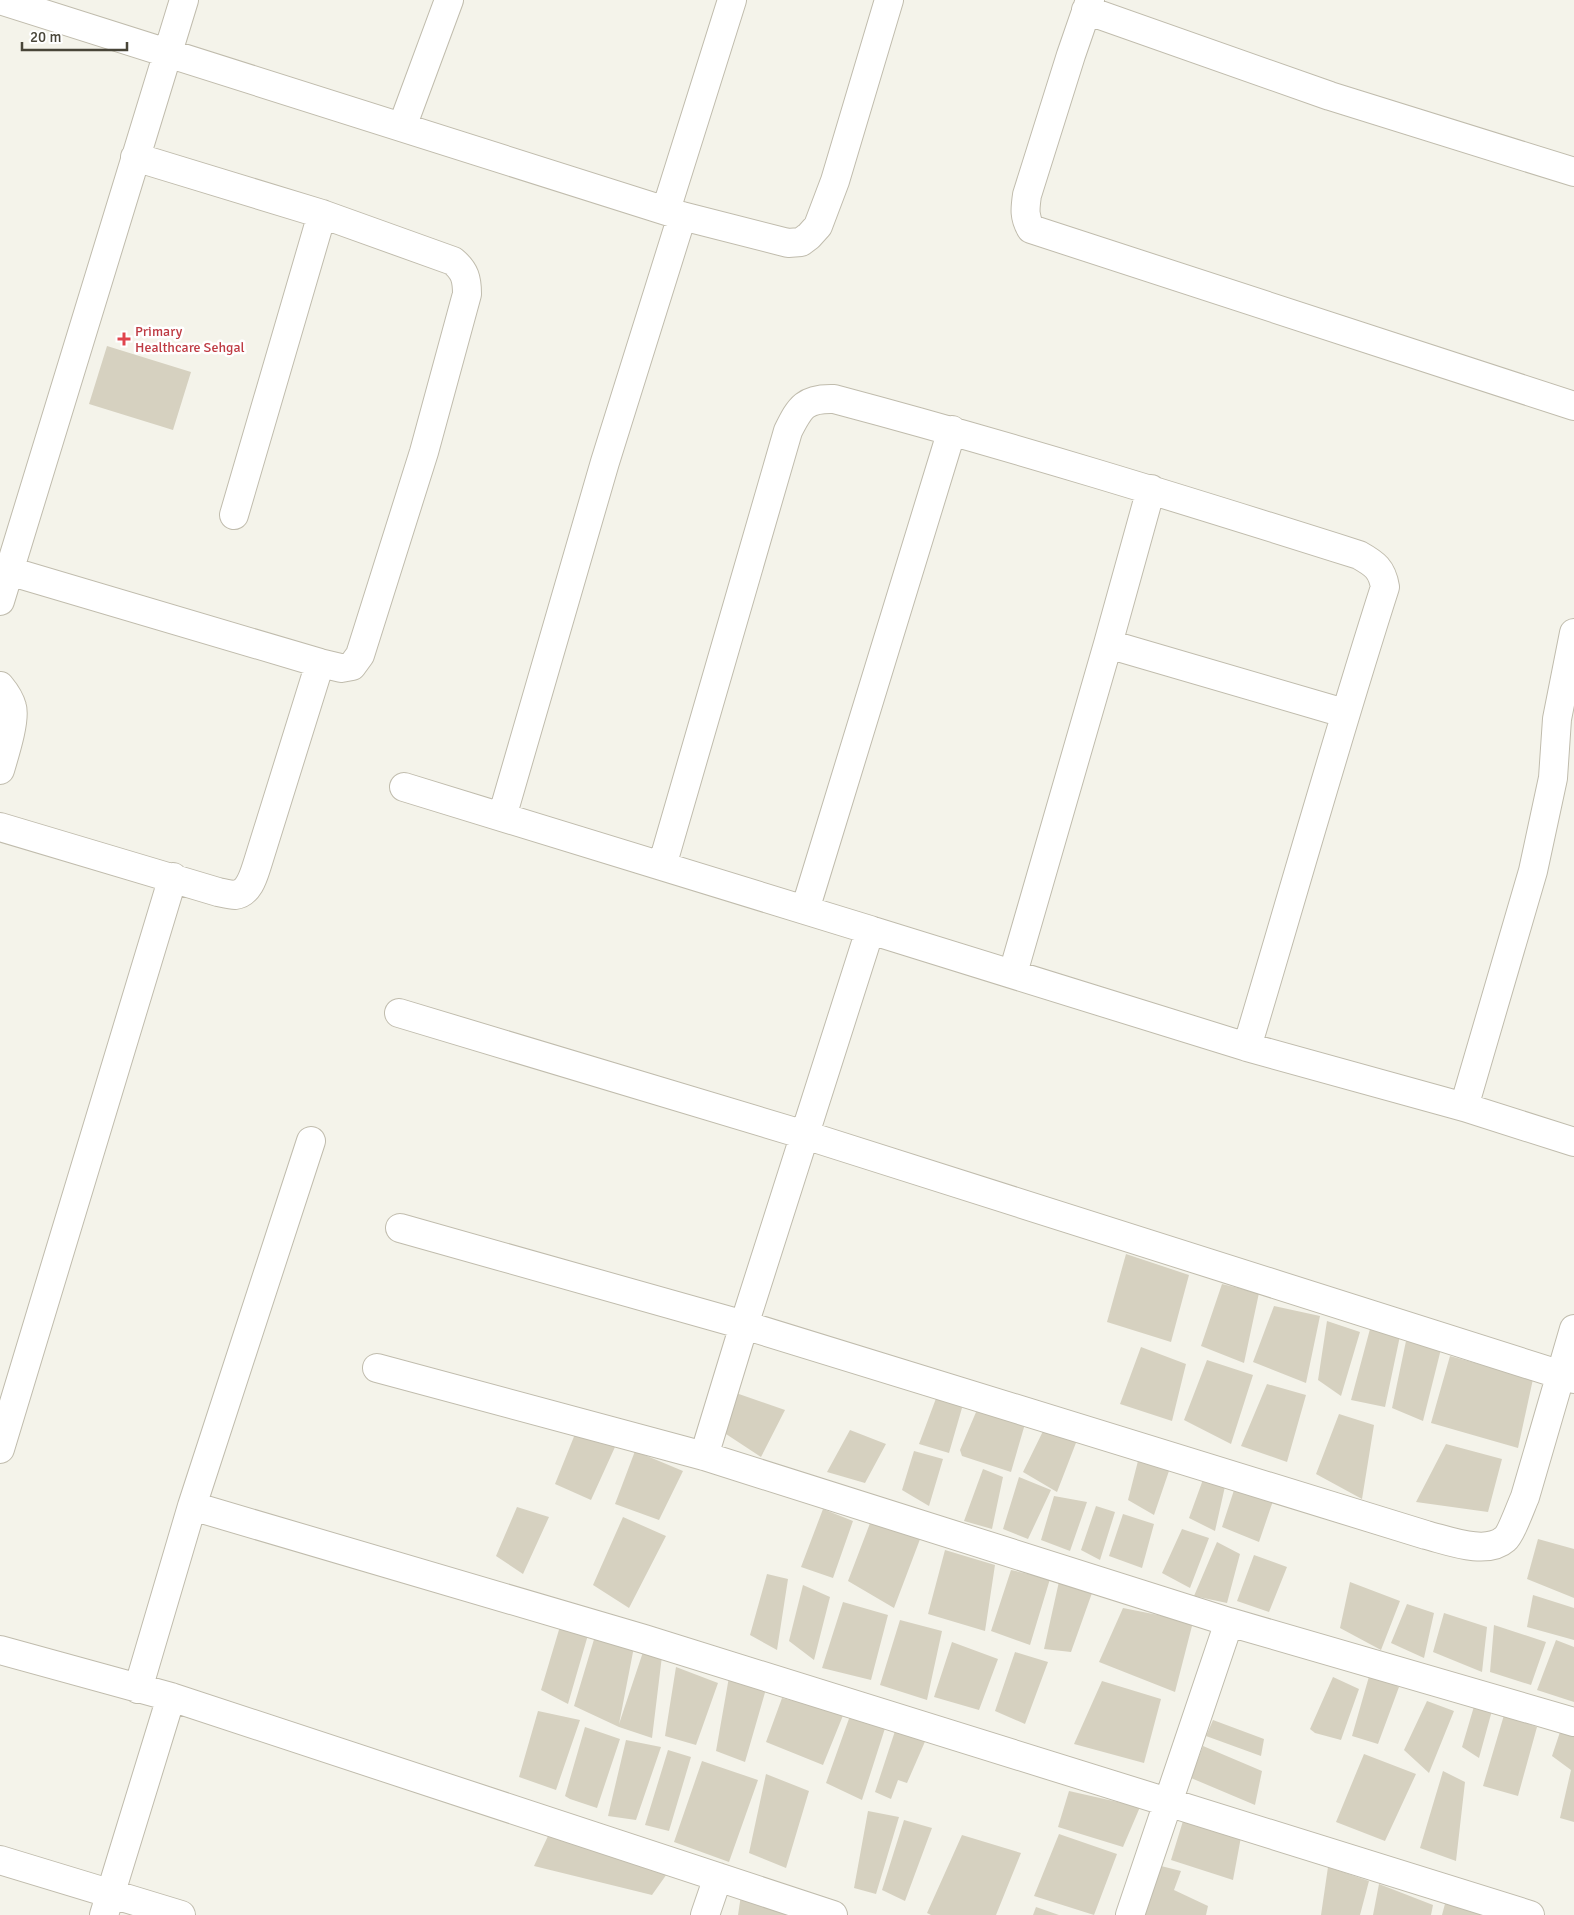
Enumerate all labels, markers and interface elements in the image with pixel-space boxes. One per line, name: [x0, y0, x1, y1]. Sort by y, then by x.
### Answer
scale bar: [22, 20, 128, 52]
text: 20 m: [30, 28, 61, 46]
place label: Primary Healthcare Sehgal: [135, 323, 245, 356]
marker: Primary Healthcare Sehgal: [117, 332, 131, 346]

